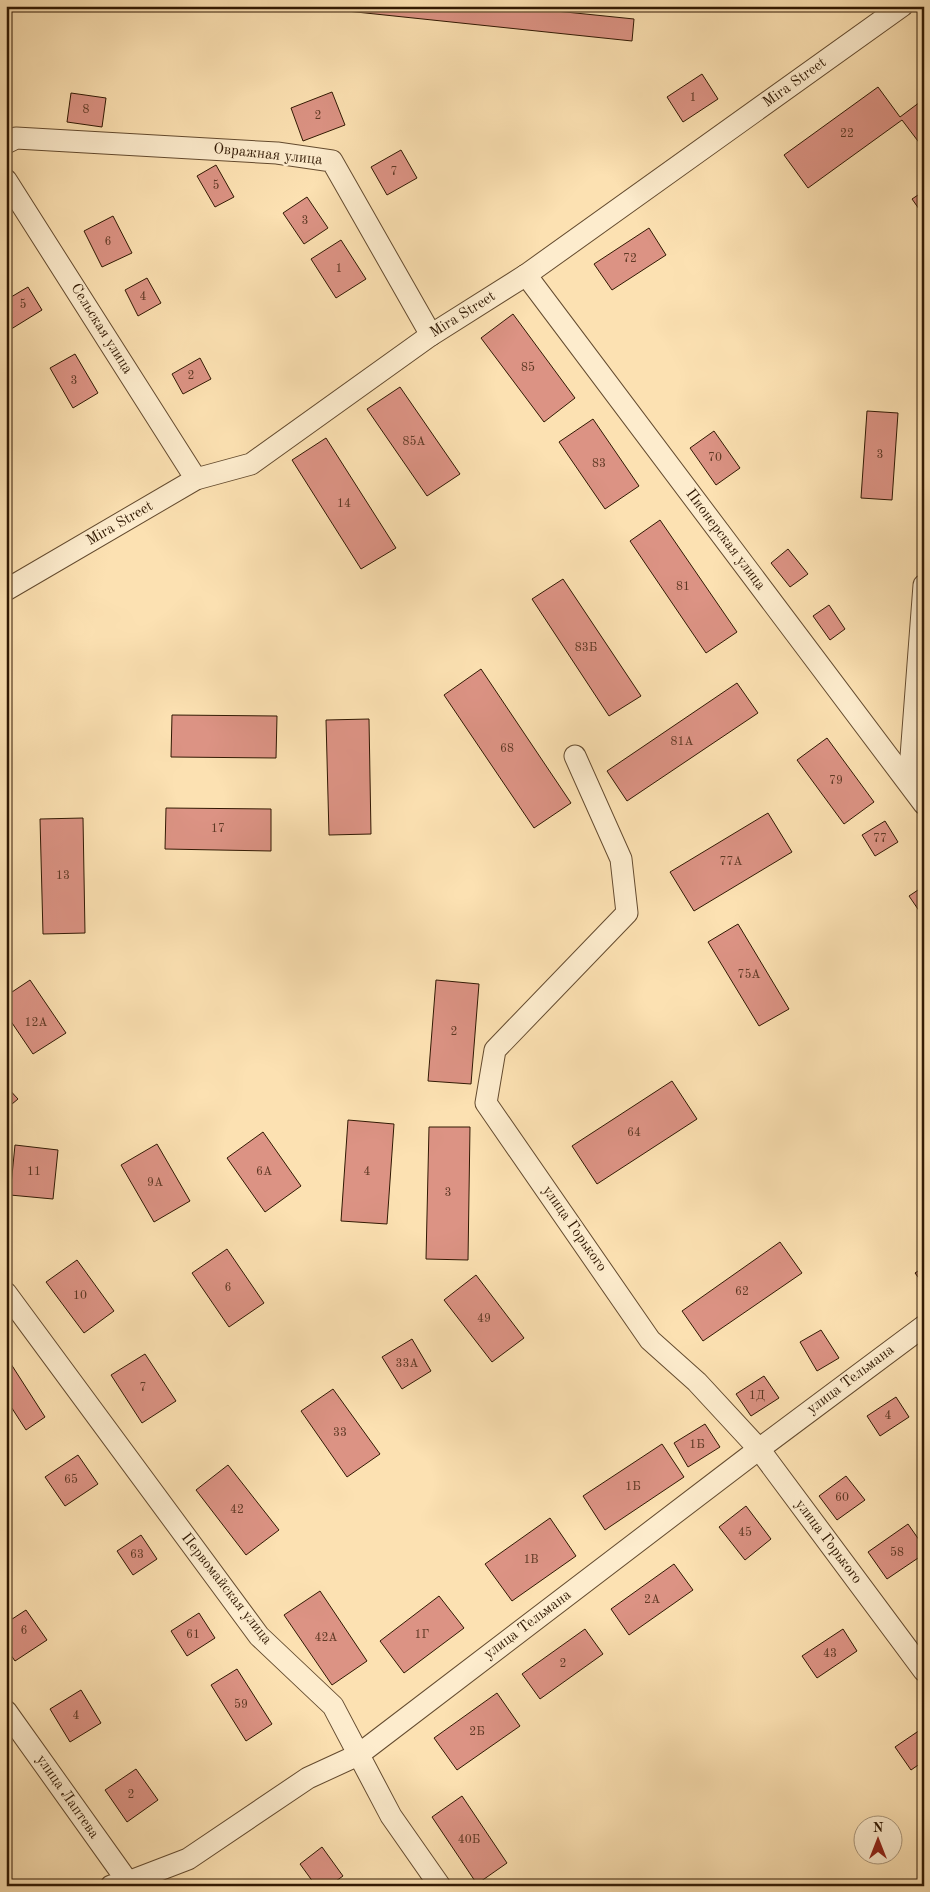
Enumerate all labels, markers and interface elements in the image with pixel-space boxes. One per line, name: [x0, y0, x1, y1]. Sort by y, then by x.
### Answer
street label: Mira Street: [761, 55, 829, 111]
house number: 1: [690, 92, 696, 104]
house number: 8: [83, 104, 90, 116]
house number: 2: [315, 110, 321, 122]
house number: 22: [840, 128, 854, 140]
street label: Овражная улица: [213, 142, 324, 168]
house number: 7: [391, 166, 397, 178]
house number: 5: [213, 179, 220, 192]
house number: 3: [302, 215, 308, 227]
house number: 6: [105, 236, 112, 248]
house number: 72: [623, 253, 637, 265]
house number: 1: [336, 263, 342, 275]
street label: Сельская улица: [67, 281, 135, 377]
street label: Mira Street: [428, 289, 498, 341]
house number: 4: [140, 291, 147, 303]
house number: 5: [20, 298, 27, 311]
house number: 85: [521, 361, 535, 374]
house number: 2: [188, 370, 194, 382]
house number: 3: [71, 375, 77, 387]
house number: 85А: [402, 435, 426, 448]
house number: 3: [877, 449, 883, 461]
house number: 70: [708, 452, 722, 464]
house number: 83: [592, 458, 606, 470]
street label: Пионерская улица: [682, 487, 768, 594]
house number: 14: [337, 498, 351, 510]
street label: Mira Street: [84, 499, 156, 549]
house number: 81: [676, 581, 690, 593]
house number: 83Б: [575, 642, 597, 654]
house number: 81А: [670, 736, 694, 748]
house number: 68: [500, 743, 514, 755]
house number: 79: [829, 775, 843, 787]
house number: 17: [211, 823, 225, 835]
house number: 77: [873, 833, 887, 845]
house number: 77А: [719, 856, 743, 868]
house number: 13: [56, 870, 70, 882]
house number: 75А: [737, 968, 761, 981]
house number: 12А: [24, 1017, 48, 1029]
house number: 2: [451, 1026, 457, 1038]
house number: 64: [627, 1127, 641, 1139]
house number: 11: [27, 1166, 41, 1178]
house number: 6А: [256, 1166, 272, 1178]
house number: 4: [364, 1166, 371, 1178]
house number: 9А: [147, 1177, 163, 1189]
street label: улица Горького: [539, 1183, 609, 1275]
house number: 3: [445, 1187, 451, 1199]
house number: 6: [225, 1282, 232, 1294]
house number: 62: [735, 1286, 749, 1298]
house number: 10: [73, 1290, 87, 1302]
house number: 49: [477, 1313, 491, 1325]
street label: улица Тельмана: [805, 1342, 898, 1417]
house number: 33А: [395, 1358, 419, 1370]
house number: 7: [140, 1382, 146, 1394]
house number: 1Д: [749, 1390, 765, 1402]
house number: 4: [885, 1410, 892, 1422]
house number: 33: [333, 1427, 347, 1439]
house number: 1Б: [689, 1439, 705, 1451]
house number: 65: [64, 1473, 78, 1486]
house number: 1Б: [625, 1481, 641, 1493]
house number: 60: [835, 1492, 849, 1504]
street label: улица Горького: [792, 1497, 864, 1587]
house number: 42: [230, 1504, 244, 1516]
house number: 45: [738, 1526, 752, 1539]
street label: Первомайская улица: [178, 1530, 274, 1648]
house number: 58: [890, 1546, 904, 1559]
house number: 63: [130, 1549, 144, 1561]
house number: 1В: [523, 1554, 539, 1566]
street label: улица Тельмана: [482, 1587, 575, 1662]
house number: 2А: [644, 1594, 660, 1606]
house number: 6: [21, 1625, 28, 1637]
house number: 61: [186, 1629, 200, 1641]
house number: 1Г: [415, 1629, 430, 1641]
house number: 42А: [314, 1632, 338, 1644]
house number: 43: [823, 1648, 837, 1660]
house number: 2: [560, 1658, 566, 1670]
house number: 59: [234, 1698, 248, 1711]
house number: 4: [73, 1710, 80, 1722]
house number: 2Б: [469, 1726, 485, 1738]
street label: улица Лаптева: [33, 1752, 102, 1842]
house number: 2: [128, 1789, 134, 1801]
north arrow: [852, 1814, 902, 1864]
text: N: [873, 1821, 884, 1835]
house number: 40Б: [458, 1834, 480, 1846]

